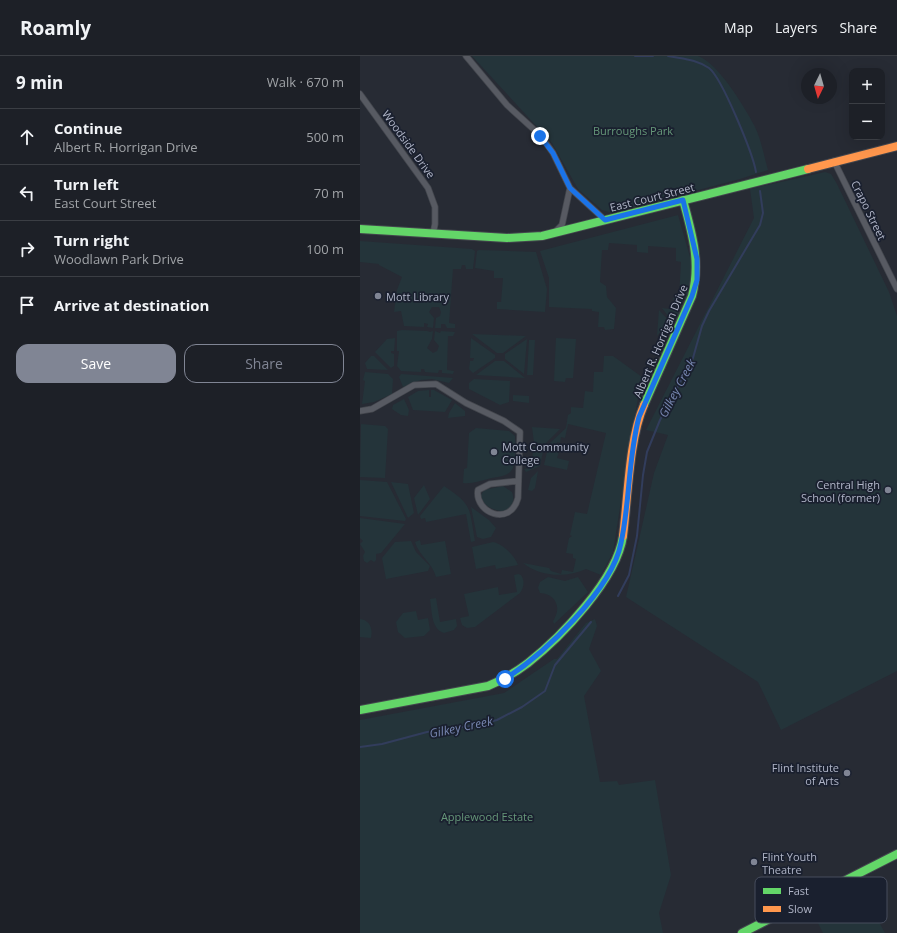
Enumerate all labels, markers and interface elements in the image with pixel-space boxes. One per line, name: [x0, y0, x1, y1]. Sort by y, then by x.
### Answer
text: Roamly: [20, 15, 91, 41]
text: Map: [724, 18, 753, 37]
text: Layers: [775, 18, 817, 37]
text: Share: [839, 18, 877, 37]
north arrow: [801, 68, 837, 104]
map controls: [849, 68, 885, 140]
button: +: [849, 68, 885, 104]
text: 9 min: [16, 71, 63, 94]
text: Walk · 670 m: [267, 73, 344, 91]
button: −: [849, 104, 885, 140]
street label: Woodside Drive: [379, 107, 439, 181]
text: Continue: [54, 118, 122, 138]
park label: Burroughs Park: [593, 123, 673, 138]
icon: ahead: [16, 126, 38, 148]
route end: [531, 127, 549, 145]
text: 500 m: [306, 128, 344, 146]
text: Albert R. Horrigan Drive: [54, 138, 198, 156]
text: Turn left: [54, 174, 119, 194]
street label: Crapo Street: [848, 178, 890, 242]
street label: East Court Street: [608, 179, 696, 215]
icon: left: [16, 182, 38, 204]
text: 70 m: [314, 184, 344, 202]
text: East Court Street: [54, 194, 156, 212]
text: Turn right: [54, 230, 129, 250]
icon: right: [16, 238, 38, 260]
text: 100 m: [306, 240, 344, 258]
text: Woodlawn Park Drive: [54, 250, 184, 268]
street label: Albert R. Horrigan Drive: [629, 282, 691, 400]
place label: Mott Library: [386, 289, 450, 304]
marker: Mott Library: [373, 291, 383, 301]
icon: arrive: [16, 294, 38, 316]
text: Arrive at destination: [54, 295, 209, 315]
button: Save: [16, 344, 176, 383]
button: Share: [184, 344, 344, 383]
water label: Gilkey Creek: [654, 355, 700, 420]
place label: Mott Community College: [502, 439, 589, 467]
marker: Mott Community College: [489, 447, 499, 457]
place label: Central High School (former): [801, 477, 880, 505]
marker: Central High School (former): [883, 485, 893, 495]
route start: [496, 670, 514, 688]
water label: Gilkey Creek: [428, 712, 495, 742]
place label: Flint Institute of Arts: [772, 760, 839, 788]
marker: Flint Institute of Arts: [842, 768, 852, 778]
park label: Applewood Estate: [441, 809, 533, 824]
place label: Flint Youth Theatre: [762, 849, 817, 877]
marker: Flint Youth Theatre: [749, 857, 759, 867]
legend: [755, 877, 887, 923]
text: Fast: [788, 883, 809, 898]
text: Slow: [788, 901, 812, 916]

